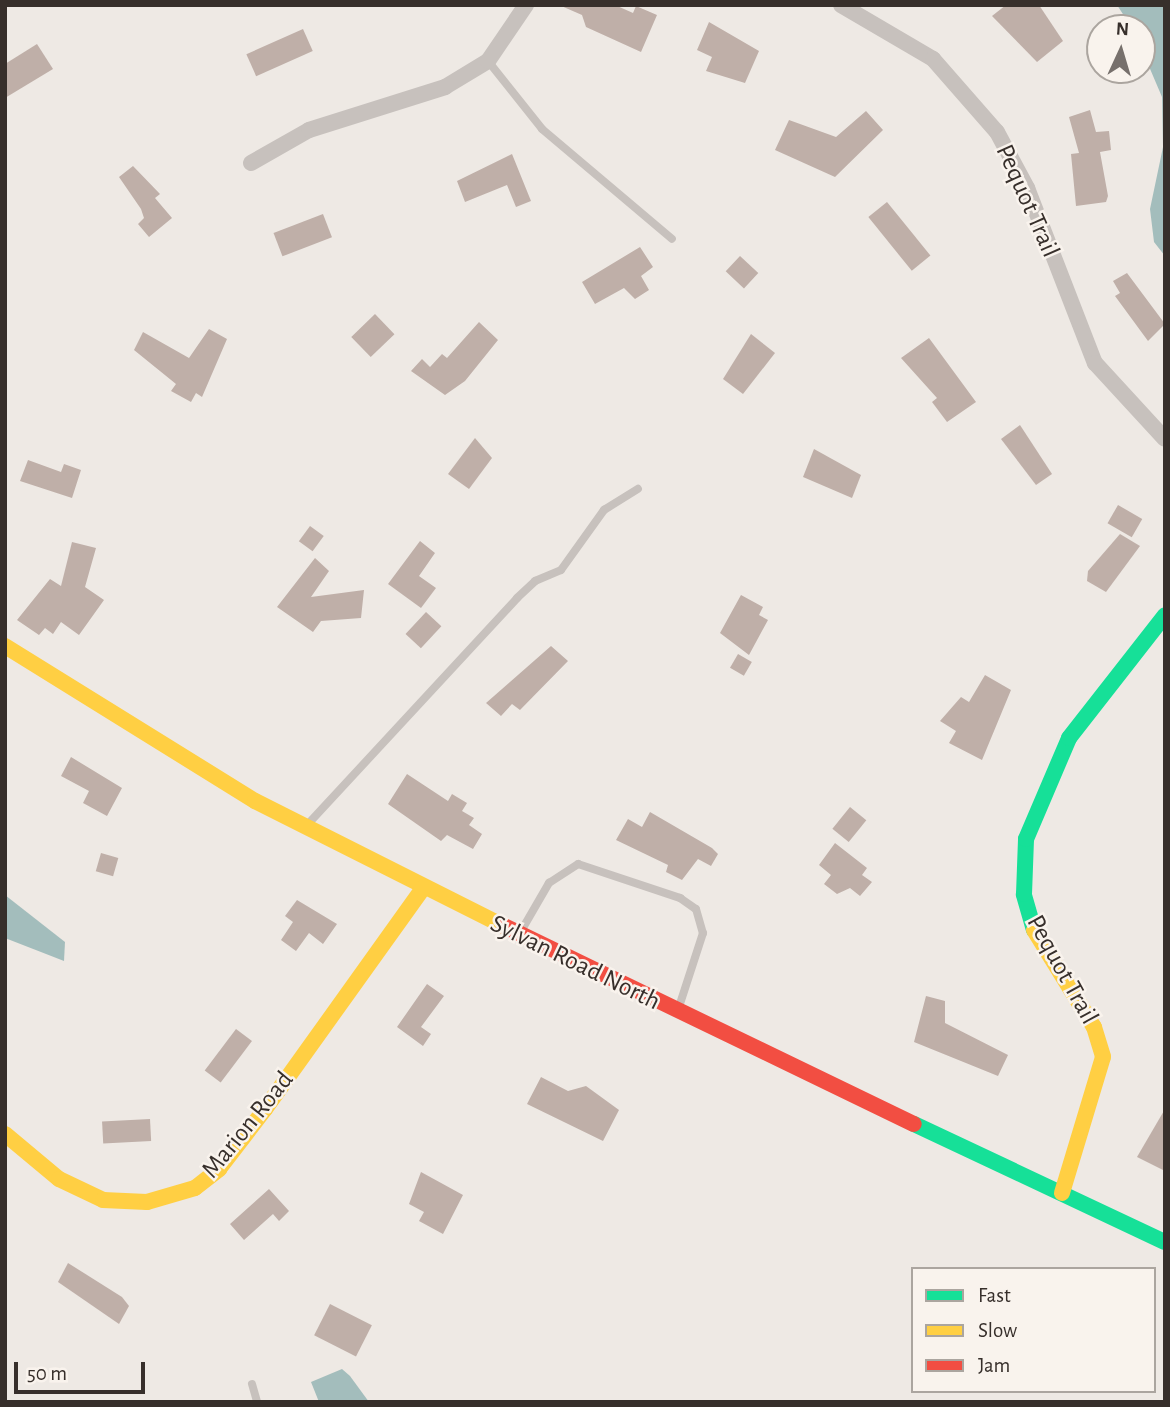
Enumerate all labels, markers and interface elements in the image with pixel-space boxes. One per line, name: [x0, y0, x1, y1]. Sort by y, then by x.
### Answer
north arrow: [1086, 14, 1156, 84]
text: N: [1115, 20, 1130, 39]
street label: Pequot Trail: [988, 140, 1066, 262]
street label: Sylvan Road North: [485, 908, 665, 1018]
street label: Pequot Trail: [1019, 910, 1105, 1030]
street label: Marion Road: [195, 1065, 301, 1185]
legend: [911, 1267, 1156, 1393]
text: Fast: [978, 1285, 1011, 1306]
text: Slow: [978, 1320, 1017, 1341]
scale bar: [18, 1348, 149, 1392]
text: Jam: [978, 1355, 1010, 1376]
text: 50 m: [27, 1363, 67, 1384]

